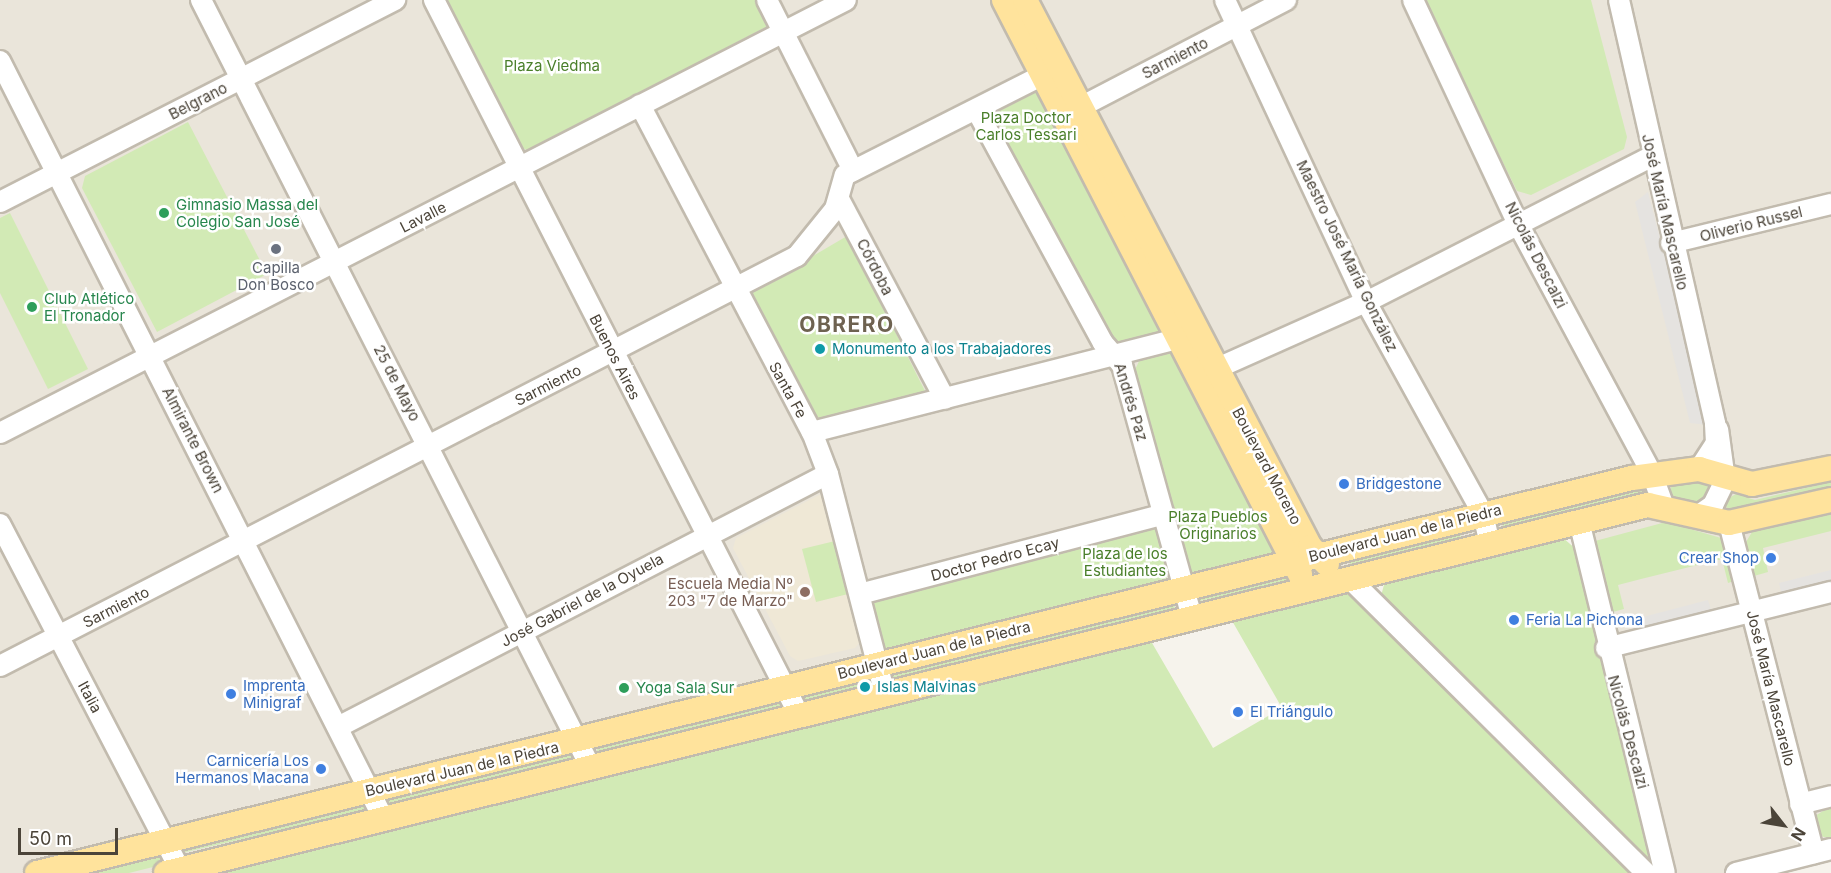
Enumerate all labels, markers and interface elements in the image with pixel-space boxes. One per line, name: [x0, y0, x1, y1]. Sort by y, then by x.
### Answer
street label: Sarmiento: [1139, 34, 1211, 82]
park label: Plaza Viedma: [504, 57, 600, 75]
street label: Belgrano: [166, 79, 230, 123]
park label: Plaza Doctor Carlos Tessari: [975, 108, 1077, 143]
street label: José María Mascarello: [1638, 132, 1692, 292]
street label: Maestro José María González: [1293, 157, 1401, 355]
place label: Gimnasio Massa del Colegio San José: [176, 195, 318, 230]
street label: Lavalle: [397, 198, 449, 236]
street label: Nicolás Descalzi: [1501, 199, 1571, 311]
street label: Oliverio Russel: [1698, 203, 1804, 245]
marker: Gimnasio Massa del Colegio San José: [157, 206, 171, 220]
street label: Córdoba: [853, 236, 897, 298]
marker: Capilla Don Bosco: [269, 242, 283, 256]
place label: Capilla Don Bosco: [237, 258, 315, 293]
place label: Club Atlético El Tronador: [44, 289, 134, 324]
marker: Club Atlético El Tronador: [25, 300, 39, 314]
street label: Buenos Aires: [586, 311, 644, 403]
district label: OBRERO: [799, 312, 895, 338]
place label: Monumento a los Trabajadores: [832, 340, 1051, 358]
street label: 25 de Mayo: [370, 342, 424, 424]
marker: Monumento a los Trabajadores: [813, 342, 827, 356]
street label: Santa Fe: [765, 359, 811, 421]
street label: Sarmiento: [512, 361, 584, 409]
street label: Andrés Paz: [1111, 361, 1151, 443]
street label: Almirante Brown: [159, 384, 227, 496]
street label: Boulevard Moreno: [1229, 404, 1305, 528]
place label: Bridgestone: [1356, 475, 1442, 493]
marker: Bridgestone: [1337, 477, 1351, 491]
street label: Boulevard Juan de la Piedra: [1307, 500, 1503, 566]
park label: Plaza Pueblos Originarios: [1168, 507, 1268, 542]
street label: Doctor Pedro Ecay: [929, 533, 1061, 585]
park label: Plaza de los Estudiantes: [1082, 544, 1168, 579]
street label: José Gabriel de la Oyuela: [498, 549, 666, 651]
place label: Crear Shop: [1679, 549, 1759, 567]
marker: Crear Shop: [1764, 551, 1778, 565]
place label: Escuela Media Nº 203 "7 de Marzo": [668, 574, 793, 609]
street label: Sarmiento: [80, 583, 152, 631]
marker: Escuela Media Nº 203 "7 de Marzo": [798, 585, 812, 599]
street label: José María Mascarello: [1743, 608, 1799, 768]
place label: Feria La Pichona: [1526, 611, 1643, 629]
marker: Feria La Pichona: [1507, 613, 1521, 627]
street label: Boulevard Juan de la Piedra: [836, 617, 1032, 683]
street label: Nicolás Descalzi: [1604, 673, 1652, 791]
place label: Imprenta Minigraf: [243, 676, 306, 711]
street label: Italia: [74, 678, 106, 716]
place label: Islas Malvinas: [877, 678, 976, 696]
place label: Yoga Sala Sur: [636, 679, 734, 697]
marker: Islas Malvinas: [858, 680, 872, 694]
marker: Yoga Sala Sur: [617, 681, 631, 695]
marker: Imprenta Minigraf: [224, 687, 238, 701]
place label: El Triángulo: [1250, 703, 1333, 721]
marker: El Triángulo: [1231, 705, 1245, 719]
street label: Boulevard Juan de la Piedra: [364, 738, 560, 800]
place label: Carnicería Los Hermanos Macana: [175, 751, 309, 786]
marker: Carnicería Los Hermanos Macana: [314, 762, 328, 776]
north arrow: [1753, 795, 1813, 855]
scale bar: [21, 816, 122, 854]
text: N: [1787, 824, 1810, 845]
text: 50 m: [29, 828, 72, 849]

